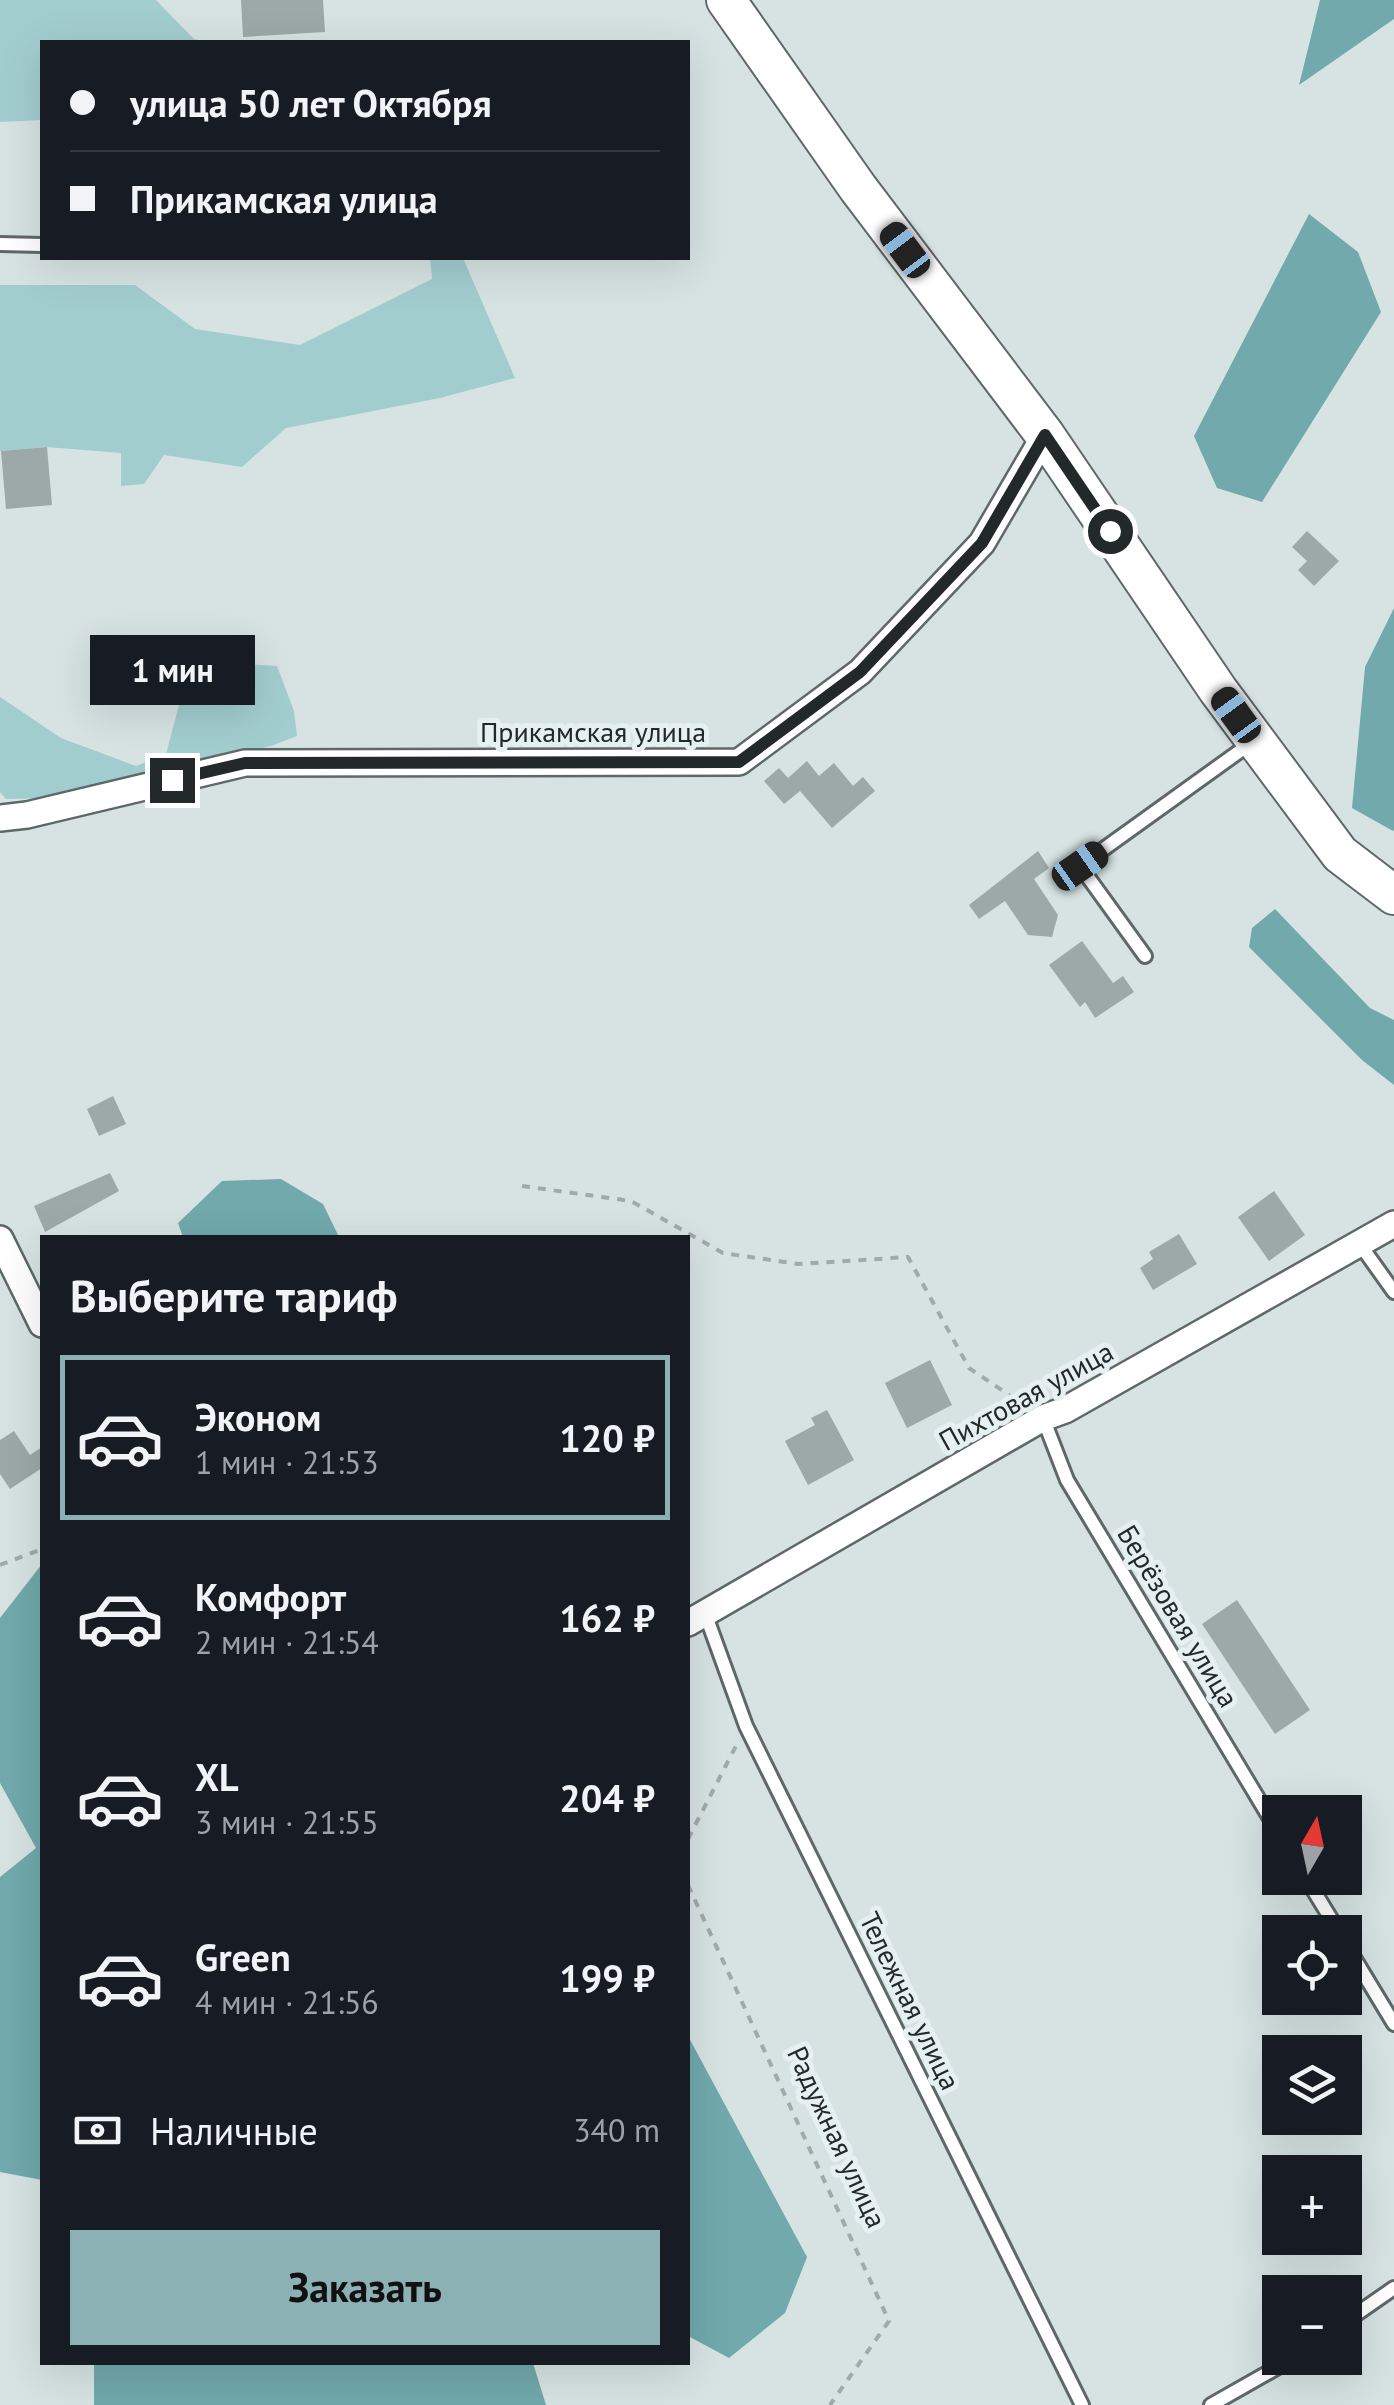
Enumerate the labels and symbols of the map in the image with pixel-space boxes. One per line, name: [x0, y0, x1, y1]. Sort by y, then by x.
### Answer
car: [875, 217, 935, 283]
route start: [1088, 509, 1133, 554]
callout: 1 мин: [90, 635, 254, 705]
car: [1206, 682, 1266, 748]
street label: Прикамская улица: [480, 713, 706, 750]
route end: [150, 758, 195, 803]
car: [1047, 837, 1113, 895]
street label: Пихтовая улица: [932, 1332, 1119, 1459]
street label: Берёзовая улица: [1109, 1518, 1247, 1714]
north arrow: [1262, 1795, 1362, 1895]
street label: Тележная улица: [851, 1906, 969, 2096]
street label: Радужная улица: [779, 2040, 896, 2234]

